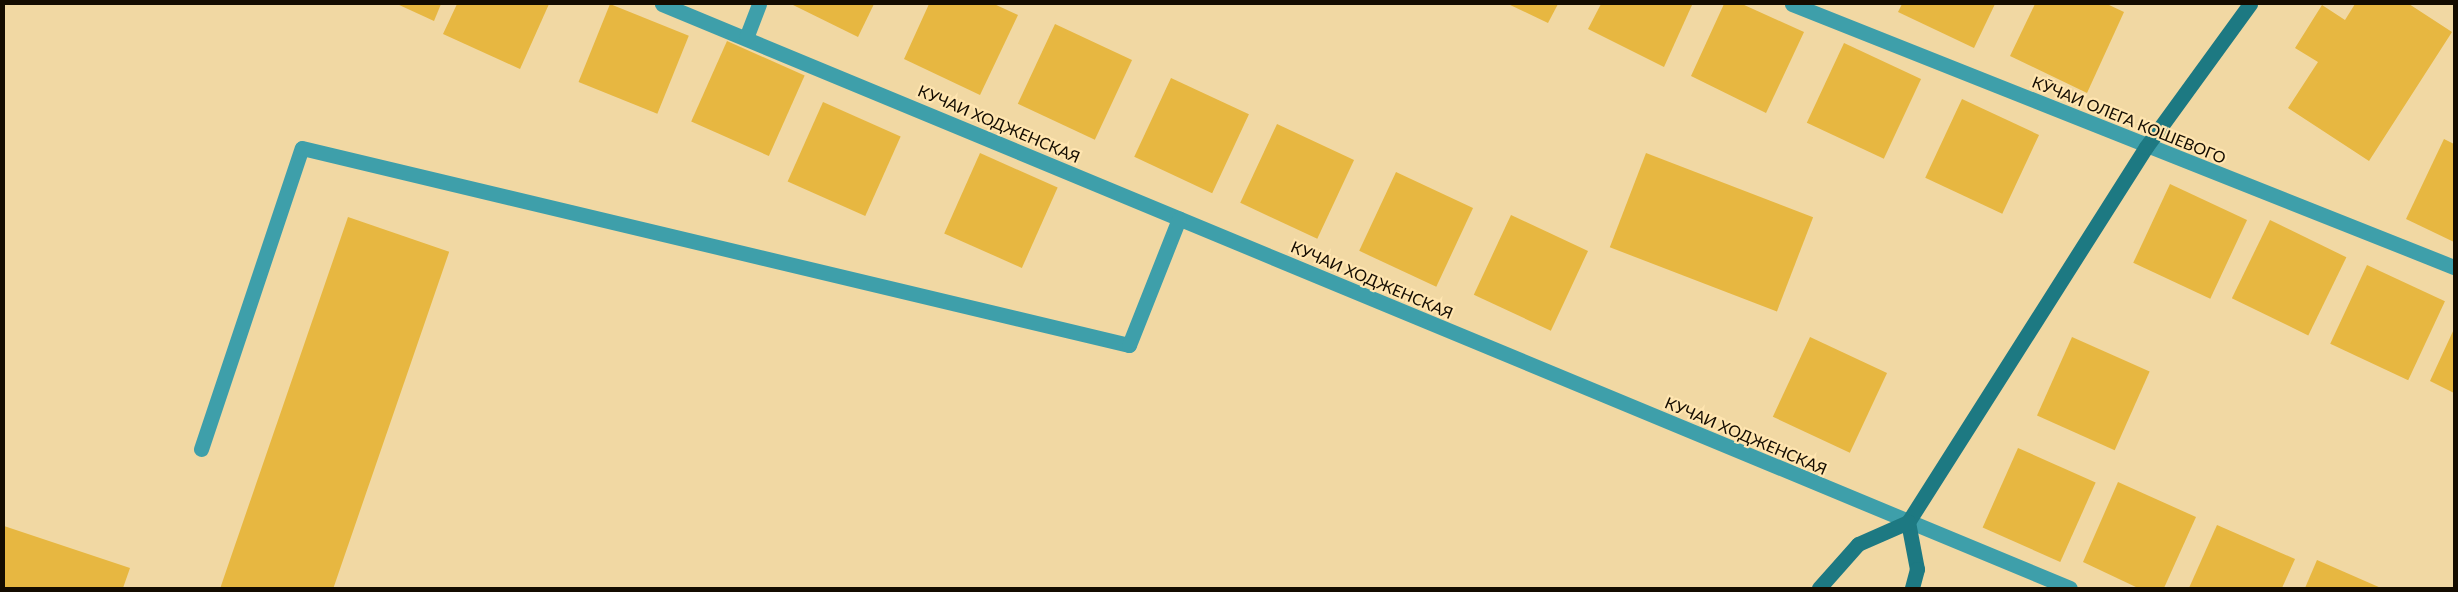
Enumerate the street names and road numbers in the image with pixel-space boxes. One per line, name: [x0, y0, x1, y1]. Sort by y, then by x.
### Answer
street label: КӮЧАИ ОЛЕГА КОШЕВОГО: [2029, 72, 2229, 168]
street label: КУЧАИ ХОДЖЕНСКАЯ: [915, 81, 1083, 167]
street label: КУЧАИ ХОДЖЕНСКАЯ: [1288, 237, 1456, 323]
street label: КУЧАИ ХОДЖЕНСКАЯ: [1662, 393, 1830, 479]

